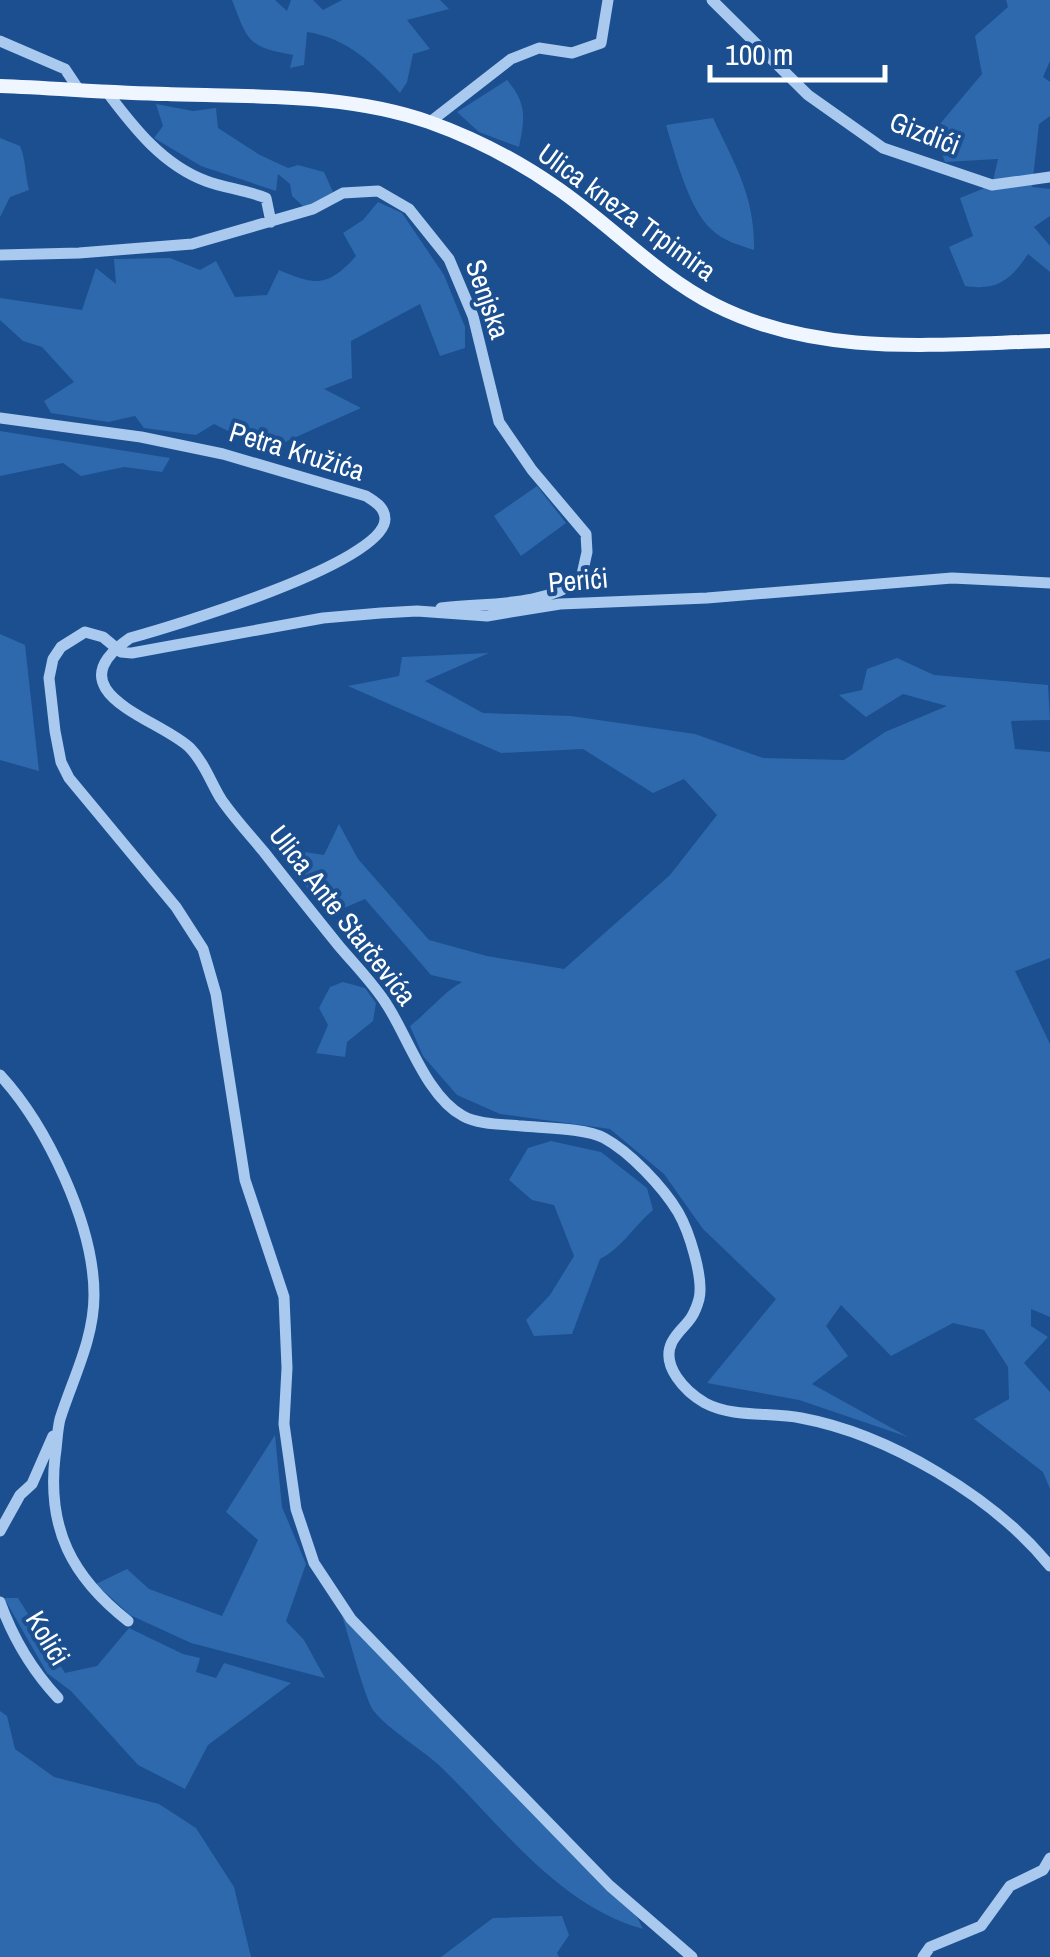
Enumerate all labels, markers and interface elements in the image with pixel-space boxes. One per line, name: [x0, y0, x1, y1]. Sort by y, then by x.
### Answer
scale bar: [710, 20, 885, 82]
text: 100 m: [725, 34, 793, 74]
street label: Gizdići: [884, 102, 966, 164]
street label: Ulica kneza Trpimira: [530, 134, 724, 290]
street label: Senjska: [457, 254, 519, 344]
street label: Petra Kružića: [225, 412, 369, 490]
street label: Perići: [546, 558, 610, 602]
street label: Ulica Ante Starčevića: [260, 817, 426, 1013]
street label: Kolići: [17, 1604, 79, 1672]

